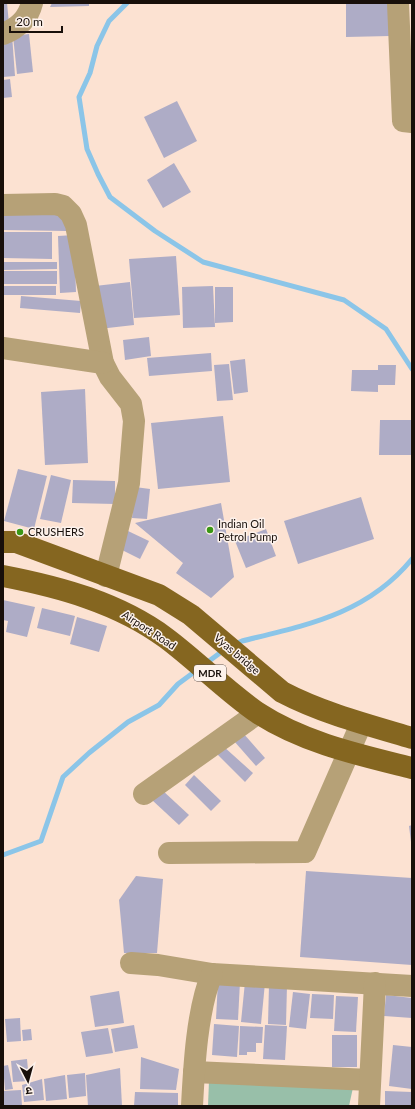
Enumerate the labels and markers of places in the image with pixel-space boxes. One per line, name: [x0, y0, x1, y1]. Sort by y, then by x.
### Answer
place label: Indian Oil Petrol Pump: [218, 517, 277, 543]
place label: CRUSHERS: [28, 525, 84, 538]
marker: Indian Oil Petrol Pump: [205, 525, 215, 535]
marker: CRUSHERS: [15, 527, 25, 537]

